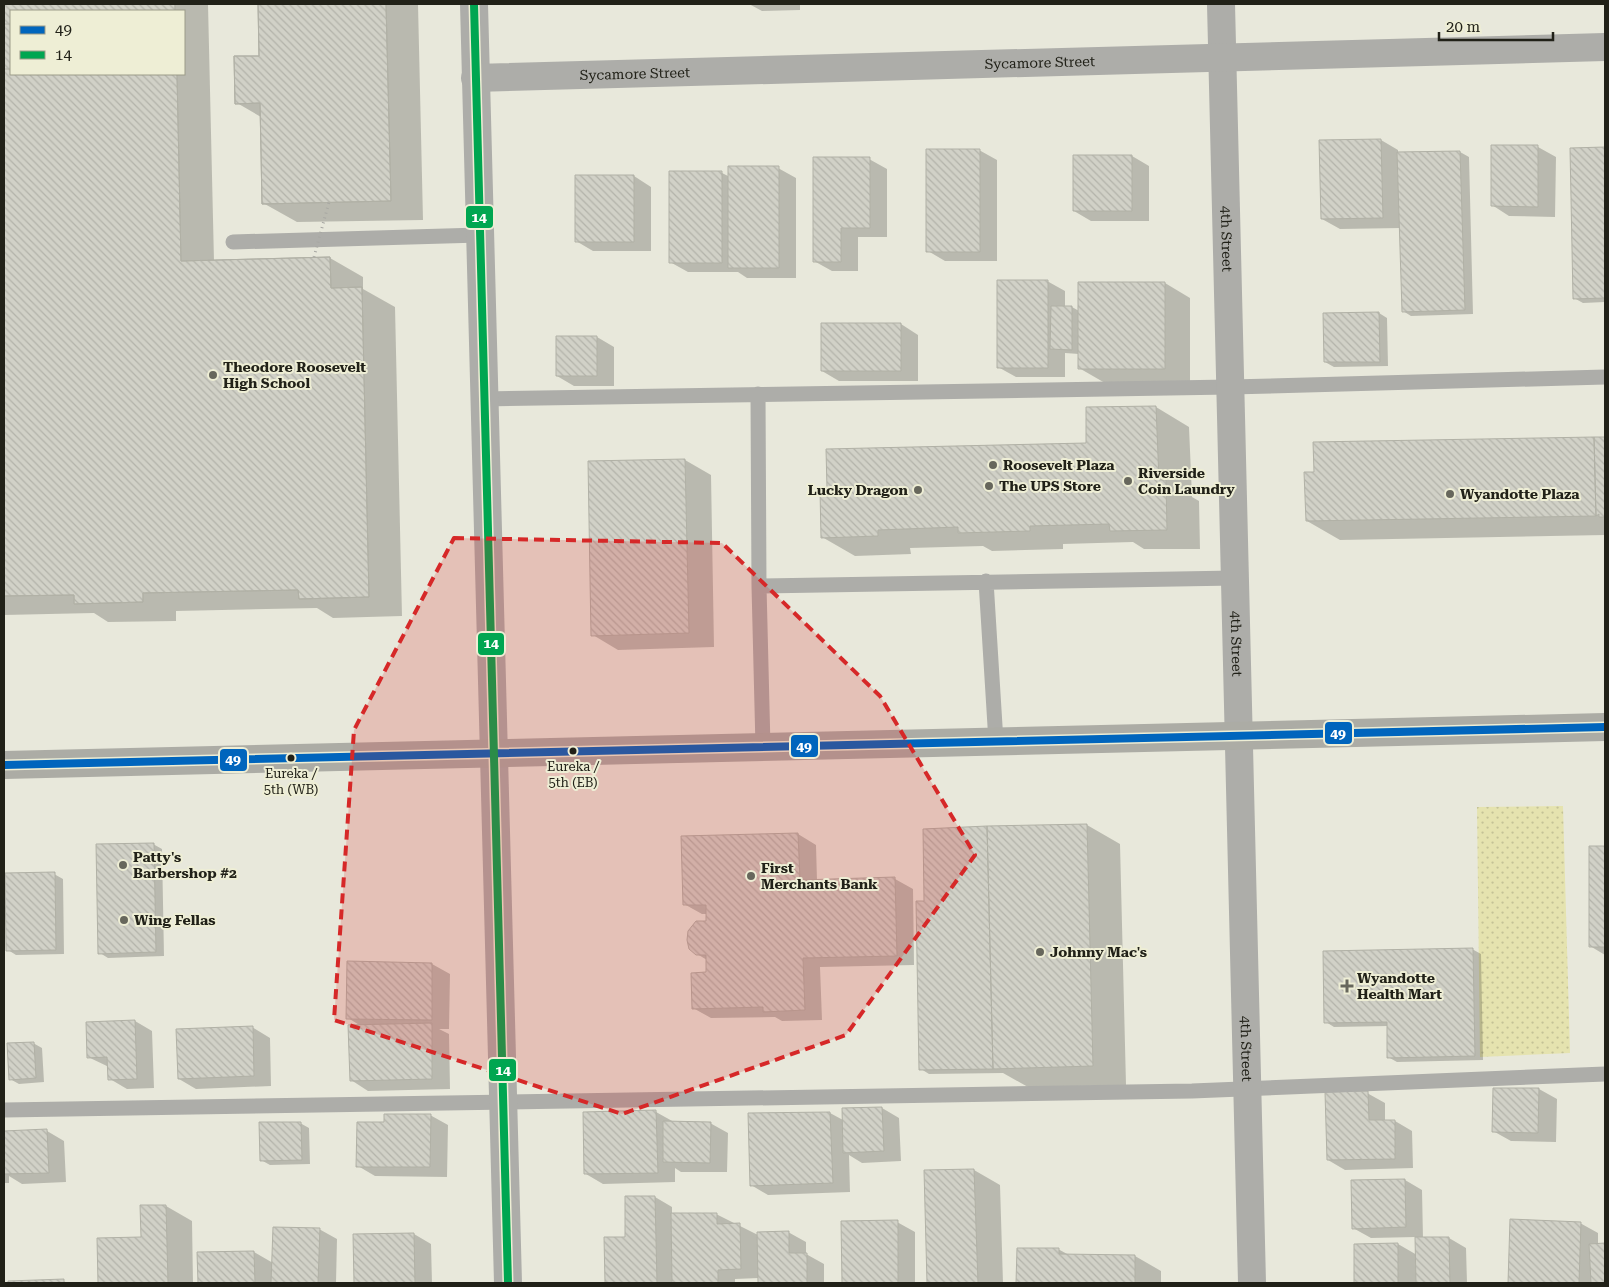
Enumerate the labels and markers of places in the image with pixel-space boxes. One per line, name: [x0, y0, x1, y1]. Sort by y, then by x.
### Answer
place label: Theodore Roosevelt High School: [223, 359, 366, 391]
marker: Theodore Roosevelt High School: [207, 369, 219, 381]
place label: Roosevelt Plaza: [1003, 457, 1115, 473]
marker: Roosevelt Plaza: [987, 459, 999, 471]
place label: Riverside Coin Laundry: [1138, 465, 1235, 497]
marker: Riverside Coin Laundry: [1122, 475, 1134, 487]
place label: The UPS Store: [999, 478, 1101, 494]
marker: The UPS Store: [983, 480, 995, 492]
place label: Lucky Dragon: [808, 482, 909, 498]
marker: Lucky Dragon: [912, 484, 924, 496]
place label: Wyandotte Plaza: [1460, 486, 1580, 502]
marker: Wyandotte Plaza: [1444, 488, 1456, 500]
marker: Eureka / 5th (EB): [568, 746, 578, 756]
marker: Eureka / 5th (WB): [286, 753, 296, 763]
place label: Eureka / 5th (EB): [547, 759, 600, 790]
place label: Eureka / 5th (WB): [264, 766, 318, 797]
place label: Patty's Barbershop #2: [133, 849, 237, 881]
marker: Patty's Barbershop #2: [117, 859, 129, 871]
place label: First Merchants Bank: [761, 860, 878, 892]
marker: First Merchants Bank: [745, 870, 757, 882]
place label: Wing Fellas: [134, 912, 215, 928]
marker: Wing Fellas: [118, 914, 130, 926]
place label: Johnny Mac's: [1050, 944, 1147, 960]
marker: Johnny Mac's: [1034, 946, 1046, 958]
place label: Wyandotte Health Mart: [1357, 970, 1442, 1002]
marker: Wyandotte Health Mart: [1341, 980, 1353, 992]

